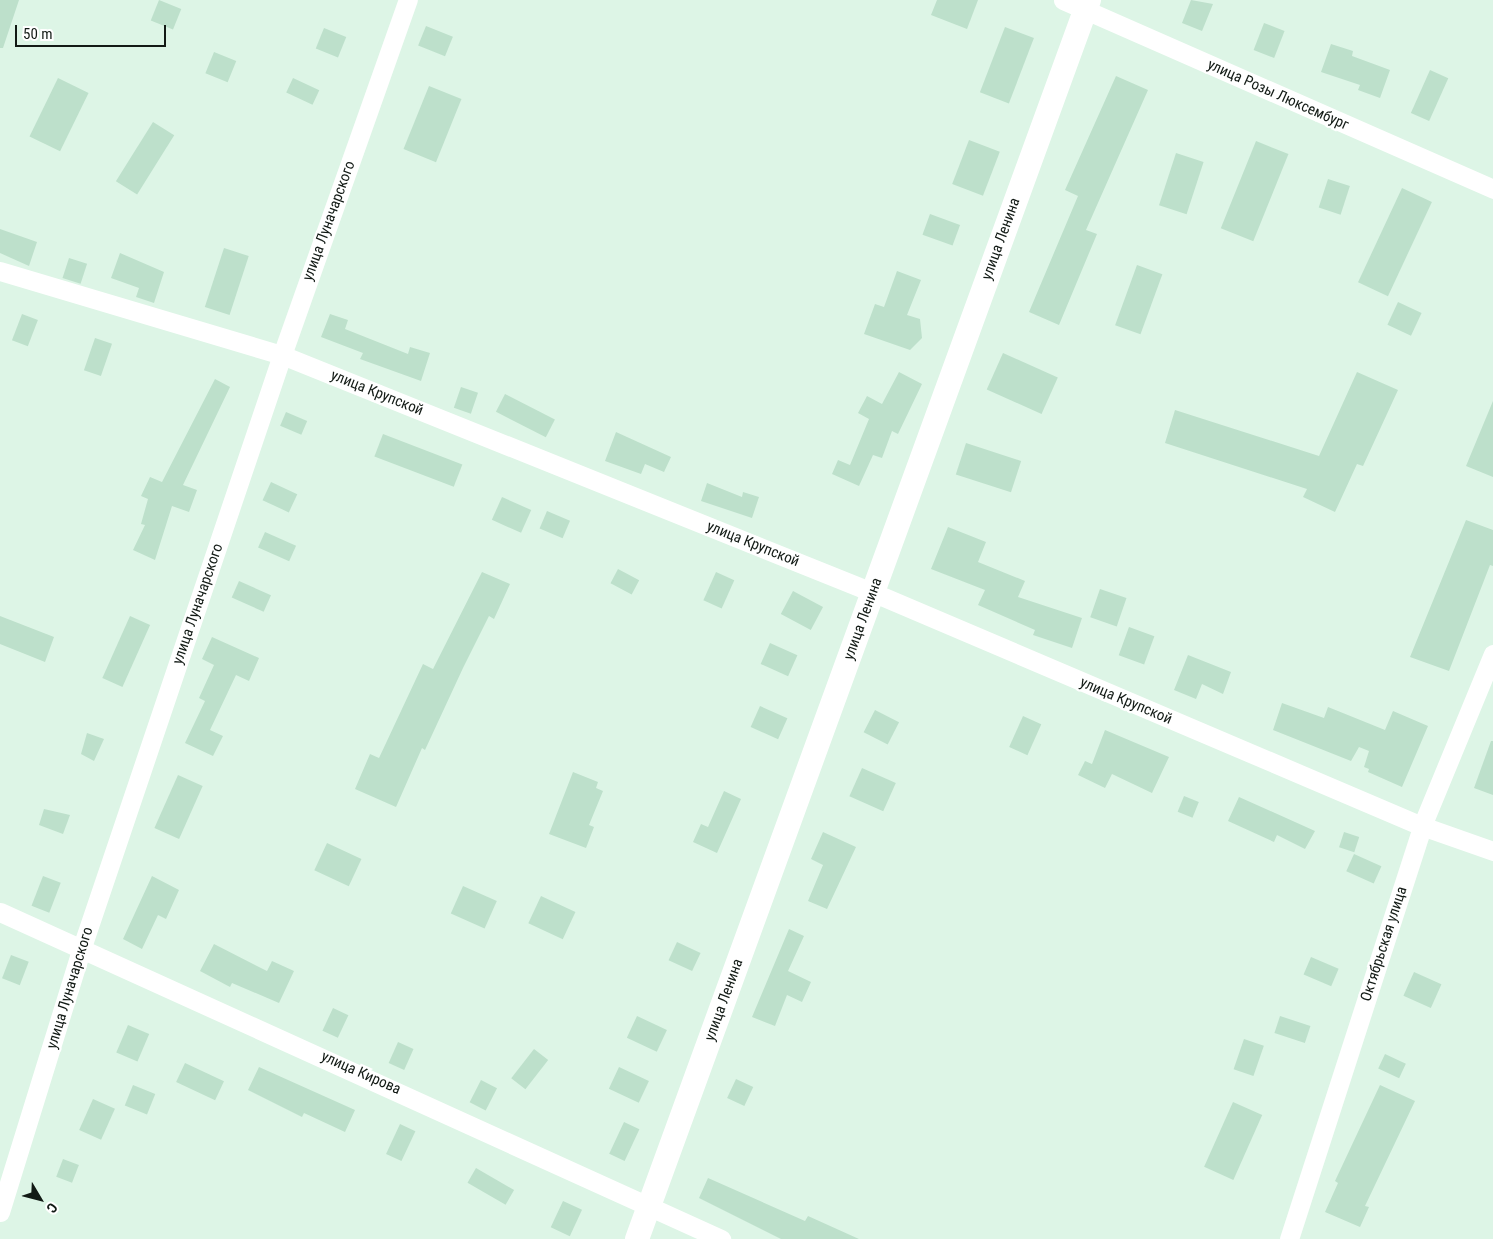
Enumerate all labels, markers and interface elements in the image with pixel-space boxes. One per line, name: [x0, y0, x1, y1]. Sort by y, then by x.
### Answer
scale bar: [18, 15, 169, 47]
text: 50 m: [23, 25, 53, 43]
street label: улица Розы Люксембург: [1205, 56, 1351, 134]
street label: улица Луначарского: [299, 159, 359, 283]
street label: улица Ленина: [978, 195, 1024, 283]
street label: улица Крупской: [328, 366, 426, 420]
street label: улица Крупской: [704, 517, 802, 571]
street label: улица Луначарского: [169, 541, 227, 667]
street label: улица Ленина: [840, 575, 886, 663]
street label: улица Крупской: [1077, 674, 1175, 728]
street label: Октябрьская улица: [1357, 884, 1411, 1004]
street label: улица Луначарского: [43, 925, 97, 1051]
street label: улица Ленина: [701, 956, 747, 1044]
street label: улица Кирова: [318, 1047, 404, 1099]
north arrow: [15, 1174, 65, 1224]
text: С: [43, 1200, 61, 1216]

